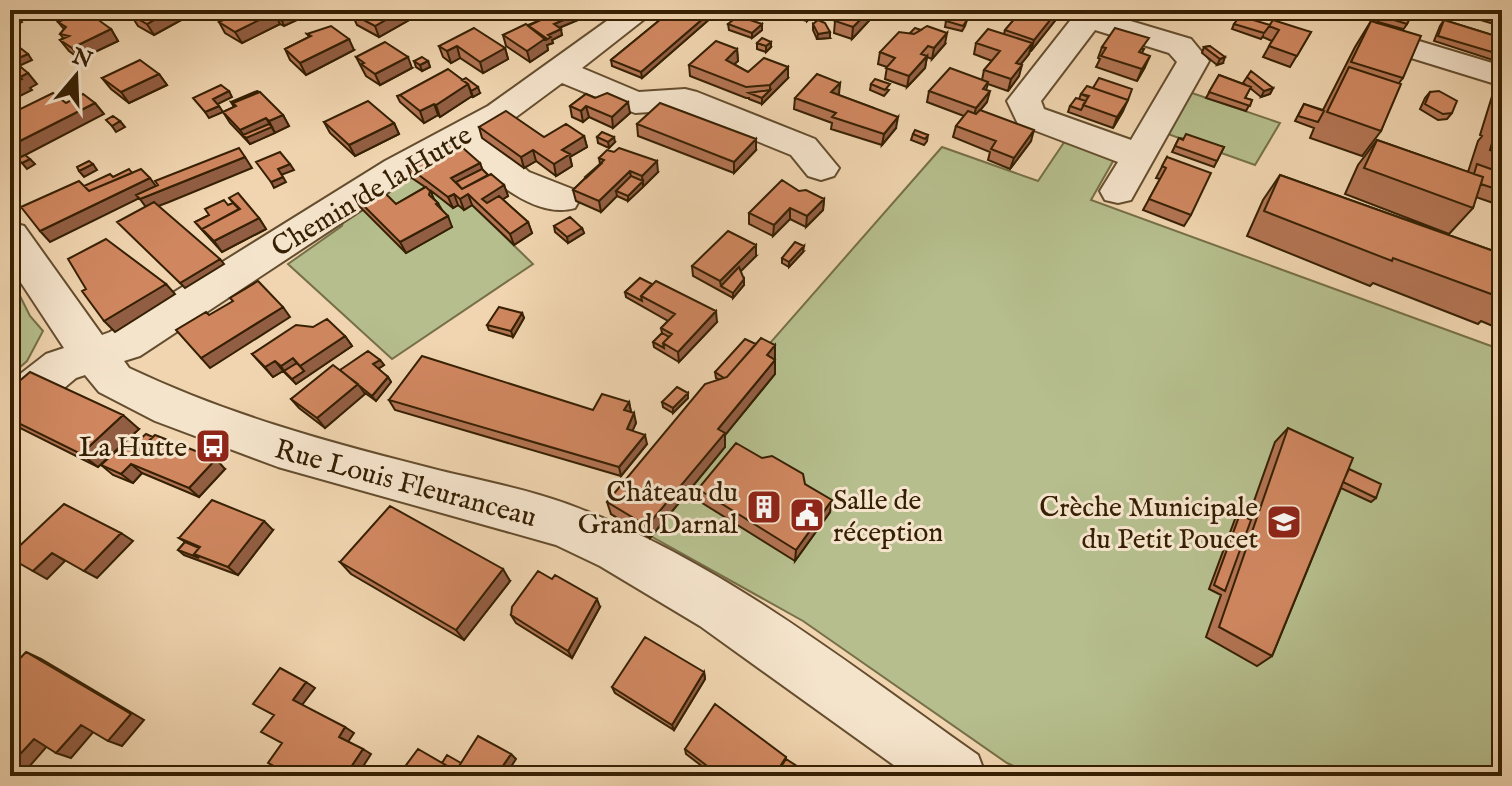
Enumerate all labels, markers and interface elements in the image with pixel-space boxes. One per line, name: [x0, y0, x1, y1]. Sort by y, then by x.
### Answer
north arrow: [36, 36, 116, 116]
text: N: [67, 42, 95, 75]
street label: Chemin de la Hutte: [266, 118, 479, 266]
bus stop icon: La Hutte: [194, 427, 232, 465]
place label: La Hutte: [79, 431, 187, 466]
street label: Rue Louis Fleuranceau: [271, 433, 540, 536]
place label: Château du Grand Darnal: [578, 476, 738, 543]
place label: Salle de réception: [833, 484, 943, 551]
building icon: Château du Grand Darnal: [745, 488, 783, 526]
place label: Crèche Municipale du Petit Poucet: [1039, 491, 1258, 558]
public building icon: Salle de réception: [788, 496, 826, 534]
school or university icon: Crèche Municipale du Petit Poucet: [1265, 503, 1303, 541]

